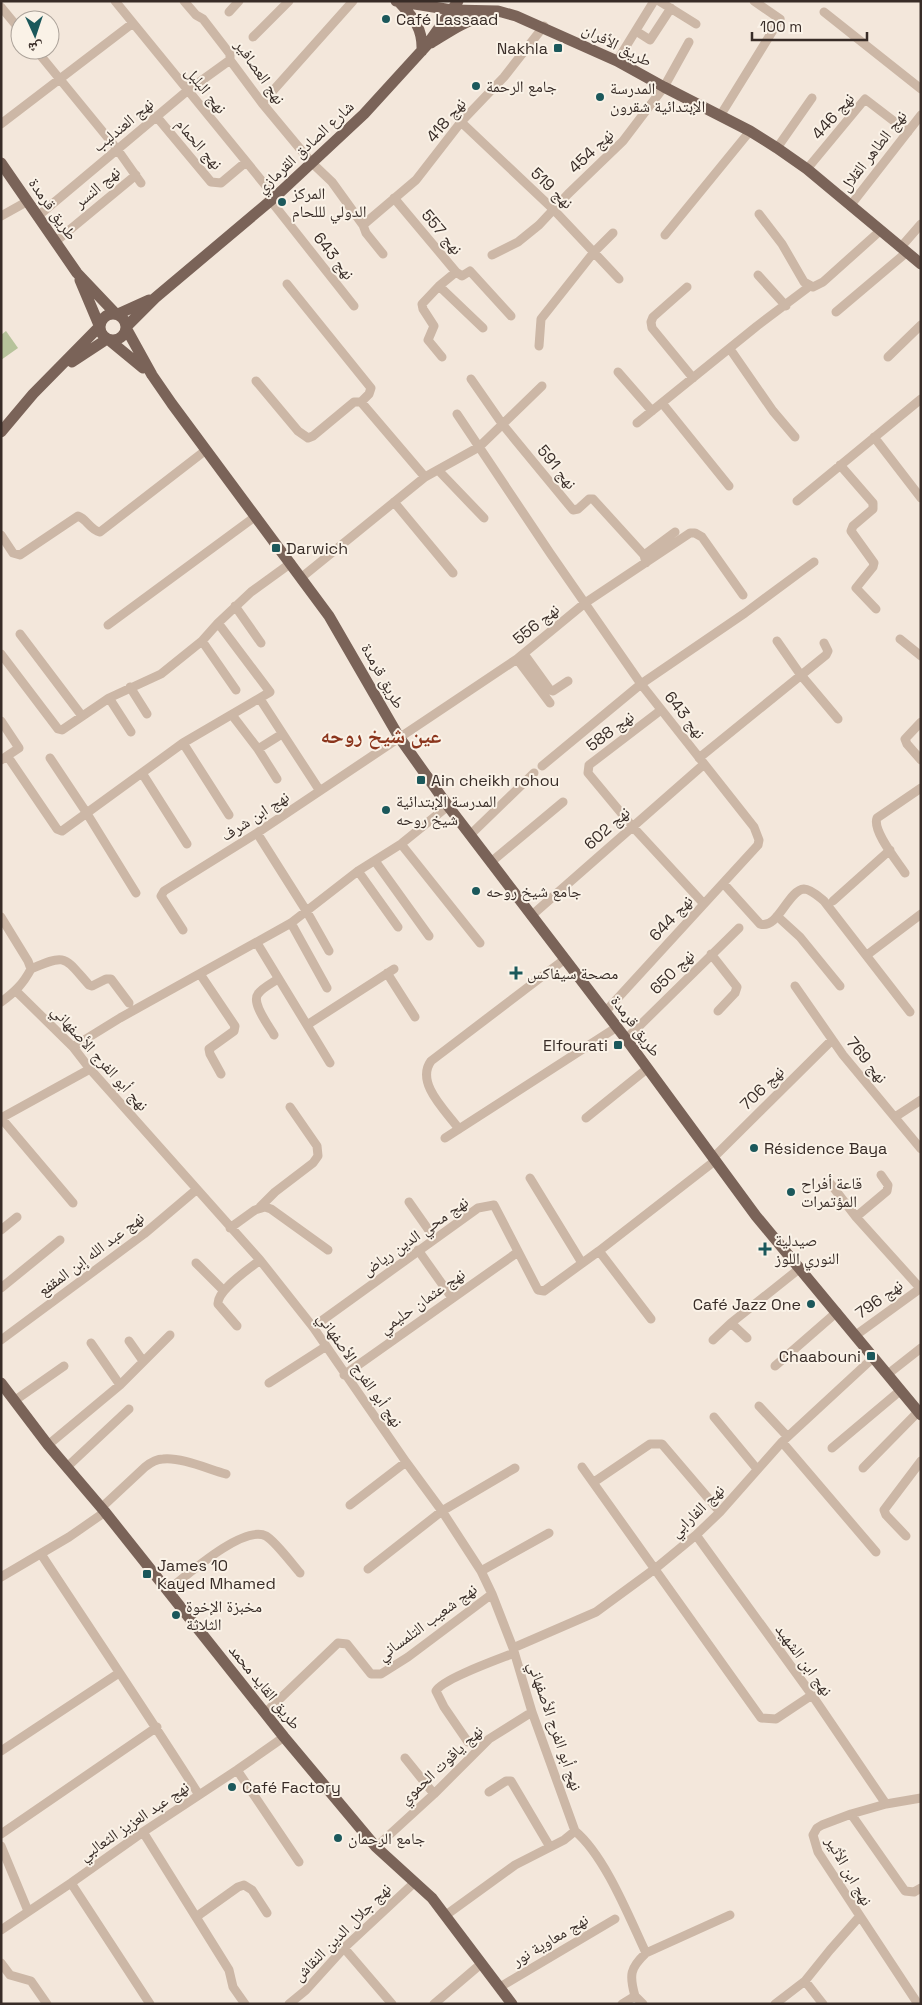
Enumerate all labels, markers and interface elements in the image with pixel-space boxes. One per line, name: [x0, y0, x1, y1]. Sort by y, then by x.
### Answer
place label: Café Lassaad: [396, 9, 498, 30]
north arrow: [10, 10, 60, 60]
scale bar: [752, 10, 867, 42]
marker: Café Lassaad: [380, 13, 392, 25]
text: 100 m: [760, 17, 802, 36]
street label: طريق الأفران: [579, 19, 655, 71]
street label: نهج العصافير: [229, 35, 290, 109]
place label: Nakhla: [497, 38, 548, 59]
text: ش: [28, 39, 44, 57]
marker: Nakhla: [552, 42, 564, 54]
street label: نهج البلبل: [180, 62, 232, 118]
place label: جامع الرحمة: [486, 76, 557, 97]
place label: المدرسة الإبتدائية شقرون: [610, 78, 705, 117]
marker: جامع الرحمة: [470, 80, 482, 92]
street label: نهج 446: [807, 88, 859, 144]
marker: المدرسة الإبتدائية شقرون: [594, 91, 606, 103]
street label: نهج العندليب: [88, 93, 158, 157]
street label: نهج 418: [421, 94, 471, 146]
street label: شارع الصادق القرمازي: [252, 96, 360, 199]
street label: نهج الطاهر القلال: [835, 106, 911, 196]
street label: نهج الحمام: [171, 114, 227, 174]
street label: نهج 454: [564, 124, 618, 178]
street label: نهج النسر: [69, 162, 125, 213]
street label: نهج 519: [526, 163, 578, 213]
street label: طريق قرمدة: [24, 174, 82, 244]
place label: المركز الدولي لللحام: [291, 183, 367, 224]
marker: المركز الدولي لللحام: [276, 196, 288, 208]
street label: نهج 557: [417, 205, 467, 259]
street label: نهج 643: [309, 228, 359, 284]
street label: نهج 591: [533, 440, 581, 494]
place label: Darwich: [286, 538, 348, 559]
marker: Darwich: [270, 542, 282, 554]
street label: نهج 556: [508, 599, 564, 649]
street label: طريق قرمدة: [356, 640, 410, 712]
street label: نهج 643: [660, 687, 710, 743]
street label: نهج 588: [582, 706, 638, 756]
district label: عين شيخ روحه: [321, 722, 442, 750]
place label: Ain cheikh rohou: [431, 770, 559, 791]
marker: Ain cheikh rohou: [415, 774, 427, 786]
street label: نهج ابن شرف: [217, 786, 293, 846]
place label: المدرسة الإبتدائية شيخ روحه: [396, 791, 496, 830]
street label: نهج 602: [580, 802, 634, 854]
marker: المدرسة الإبتدائية شيخ روحه: [380, 804, 392, 816]
place label: جامع شيخ روحه: [486, 881, 581, 902]
marker: جامع شيخ روحه: [470, 885, 482, 897]
street label: نهج 644: [645, 891, 697, 945]
street label: نهج 650: [645, 945, 699, 999]
place label: مصحة سيفاكس: [527, 963, 618, 984]
marker: مصحة سيفاكس: [509, 966, 523, 980]
street label: طريق قرمدة: [606, 991, 666, 1061]
street label: نهج أبو الفرج الأصفهاني: [45, 1001, 153, 1117]
street label: نهج 769: [842, 1033, 892, 1087]
place label: Elfourati: [543, 1035, 608, 1056]
marker: Elfourati: [612, 1039, 624, 1051]
street label: نهج 706: [735, 1061, 789, 1115]
place label: Résidence Baya: [764, 1138, 887, 1159]
marker: Résidence Baya: [748, 1142, 760, 1154]
place label: قاعة أفراح المؤتمرات: [801, 1173, 862, 1212]
marker: قاعة أفراح المؤتمرات: [785, 1186, 797, 1198]
street label: نهج محي الدين رياض: [358, 1191, 474, 1282]
street label: نهج عبد الله إبن المقفع: [34, 1207, 148, 1301]
place label: صيدلية النوري اللوز: [774, 1230, 839, 1271]
marker: صيدلية النوري اللوز: [759, 1243, 771, 1255]
street label: نهج عثمان حليمي: [375, 1264, 470, 1340]
street label: نهج 796: [851, 1275, 907, 1323]
place label: Café Jazz One: [693, 1294, 801, 1315]
marker: Café Jazz One: [805, 1298, 817, 1310]
street label: نهج أبو الفرج الأصفهاني: [311, 1308, 407, 1433]
place label: Chaabouni: [779, 1346, 861, 1367]
marker: Chaabouni: [865, 1350, 877, 1362]
street label: نهج الفارابي: [665, 1480, 730, 1544]
place label: James 10 Kayed Mhamed: [157, 1555, 276, 1594]
marker: James 10 Kayed Mhamed: [141, 1568, 153, 1580]
street label: نهج شعيب التلمساني: [373, 1579, 482, 1667]
place label: مخبزة الإخوة الثلاثة: [186, 1596, 262, 1635]
marker: مخبزة الإخوة الثلاثة: [170, 1609, 182, 1621]
street label: نهج ابن الشهيد: [771, 1620, 837, 1700]
street label: طريق القايد محمد: [224, 1640, 306, 1734]
street label: نهج أبو الفرج الأصفهاني: [521, 1658, 587, 1794]
street label: نهج ياقوت الحموي: [395, 1721, 489, 1811]
street label: نهج عبد العزيز الثعالبي: [75, 1776, 194, 1867]
place label: Café Factory: [242, 1777, 341, 1798]
marker: Café Factory: [226, 1781, 238, 1793]
place label: جامع الرحمان: [348, 1828, 425, 1849]
marker: جامع الرحمان: [332, 1832, 344, 1844]
street label: نهج ابن الأثير: [820, 1832, 877, 1909]
street label: نهج جلال الدين النقاش: [288, 1878, 396, 1986]
street label: نهج معاوية نور: [507, 1909, 592, 1972]

